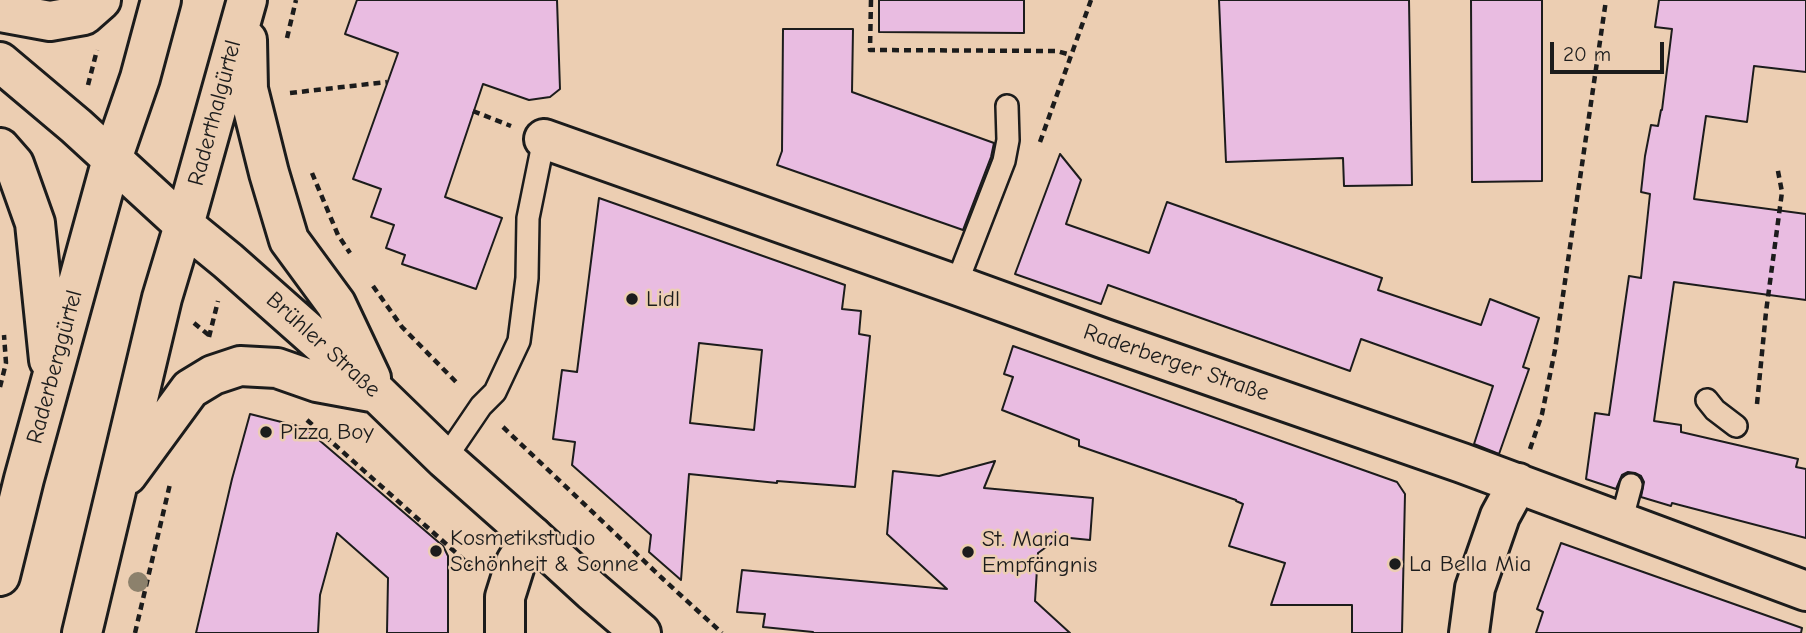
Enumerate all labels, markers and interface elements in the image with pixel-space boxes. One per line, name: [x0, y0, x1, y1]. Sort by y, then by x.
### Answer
scale bar: [1554, 28, 1668, 72]
street label: Raderthalgürtel: [182, 37, 248, 189]
text: 20 m: [1563, 42, 1611, 66]
place label: Lidl: [646, 285, 680, 313]
street label: Brühler Straße: [260, 286, 386, 404]
street label: Raderberggürtel: [21, 287, 89, 447]
marker: Lidl: [624, 291, 640, 307]
street label: Raderberger Straße: [1080, 318, 1272, 408]
place label: Pizza Boy: [280, 418, 374, 446]
marker: Pizza Boy: [258, 424, 274, 440]
place label: Kosmetikstudio Schönheit & Sonne: [450, 524, 639, 578]
place label: St. Maria Empfängnis: [982, 525, 1097, 579]
marker: Kosmetikstudio Schönheit & Sonne: [428, 543, 444, 559]
marker: St. Maria Empfängnis: [960, 544, 976, 560]
place label: La Bella Mia: [1409, 550, 1531, 578]
marker: La Bella Mia: [1387, 556, 1403, 572]

